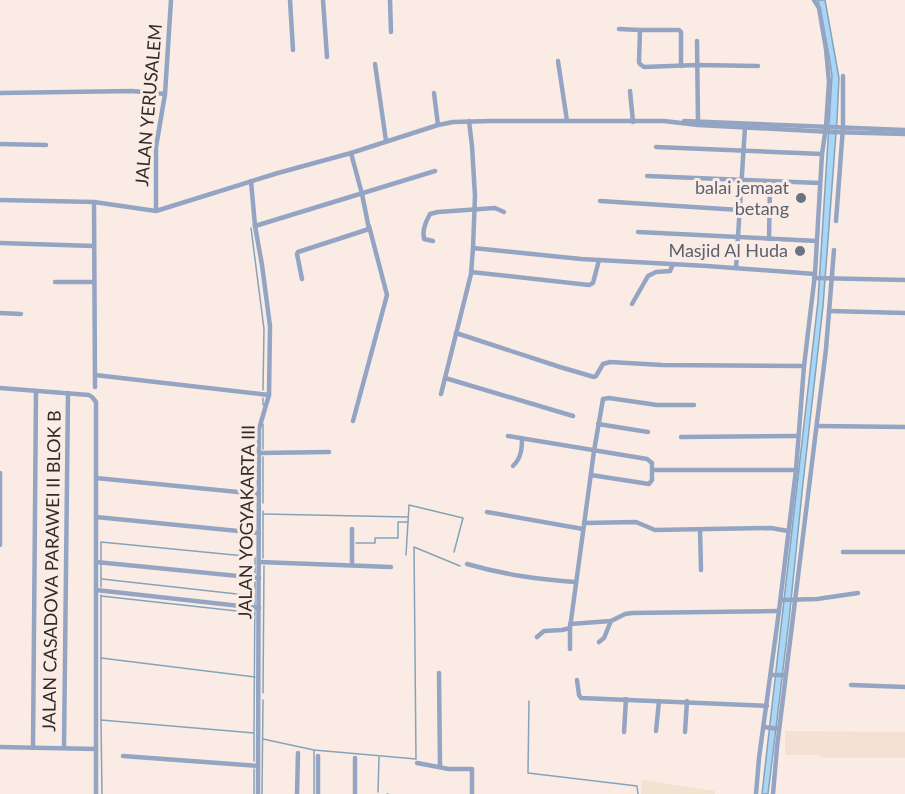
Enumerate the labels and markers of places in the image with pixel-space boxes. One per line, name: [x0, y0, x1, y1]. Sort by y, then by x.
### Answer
place label: balai jemaat betang: [695, 176, 790, 219]
marker: balai jemaat betang: [794, 191, 808, 205]
place label: Masjid Al Huda: [668, 239, 788, 261]
marker: Masjid Al Huda: [793, 244, 807, 258]

